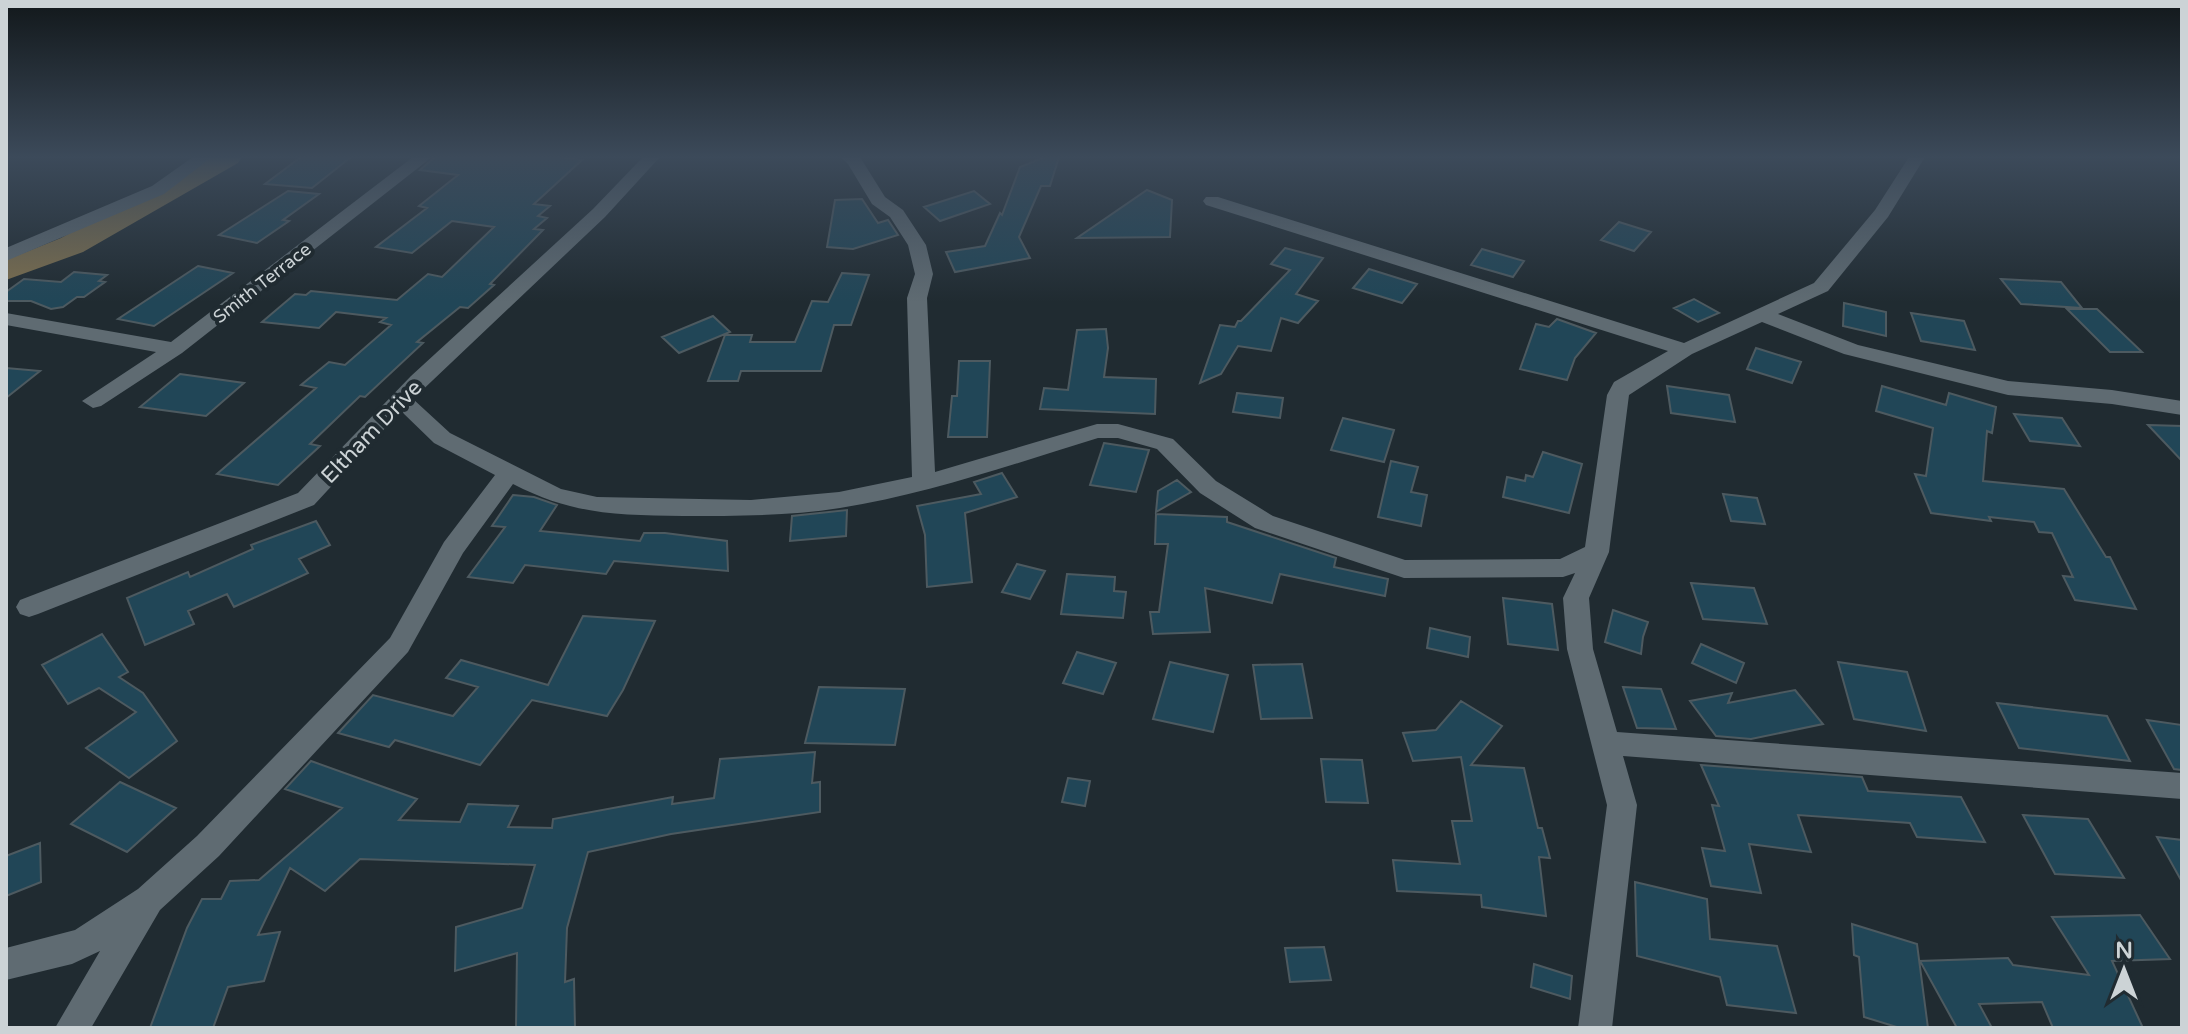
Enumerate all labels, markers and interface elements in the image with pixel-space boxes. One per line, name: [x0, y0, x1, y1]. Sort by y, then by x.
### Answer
street label: Smith Terrace: [209, 238, 315, 328]
street label: Eltham Drive: [316, 375, 428, 489]
north arrow: [2084, 930, 2164, 1010]
text: N: [2115, 938, 2133, 964]

